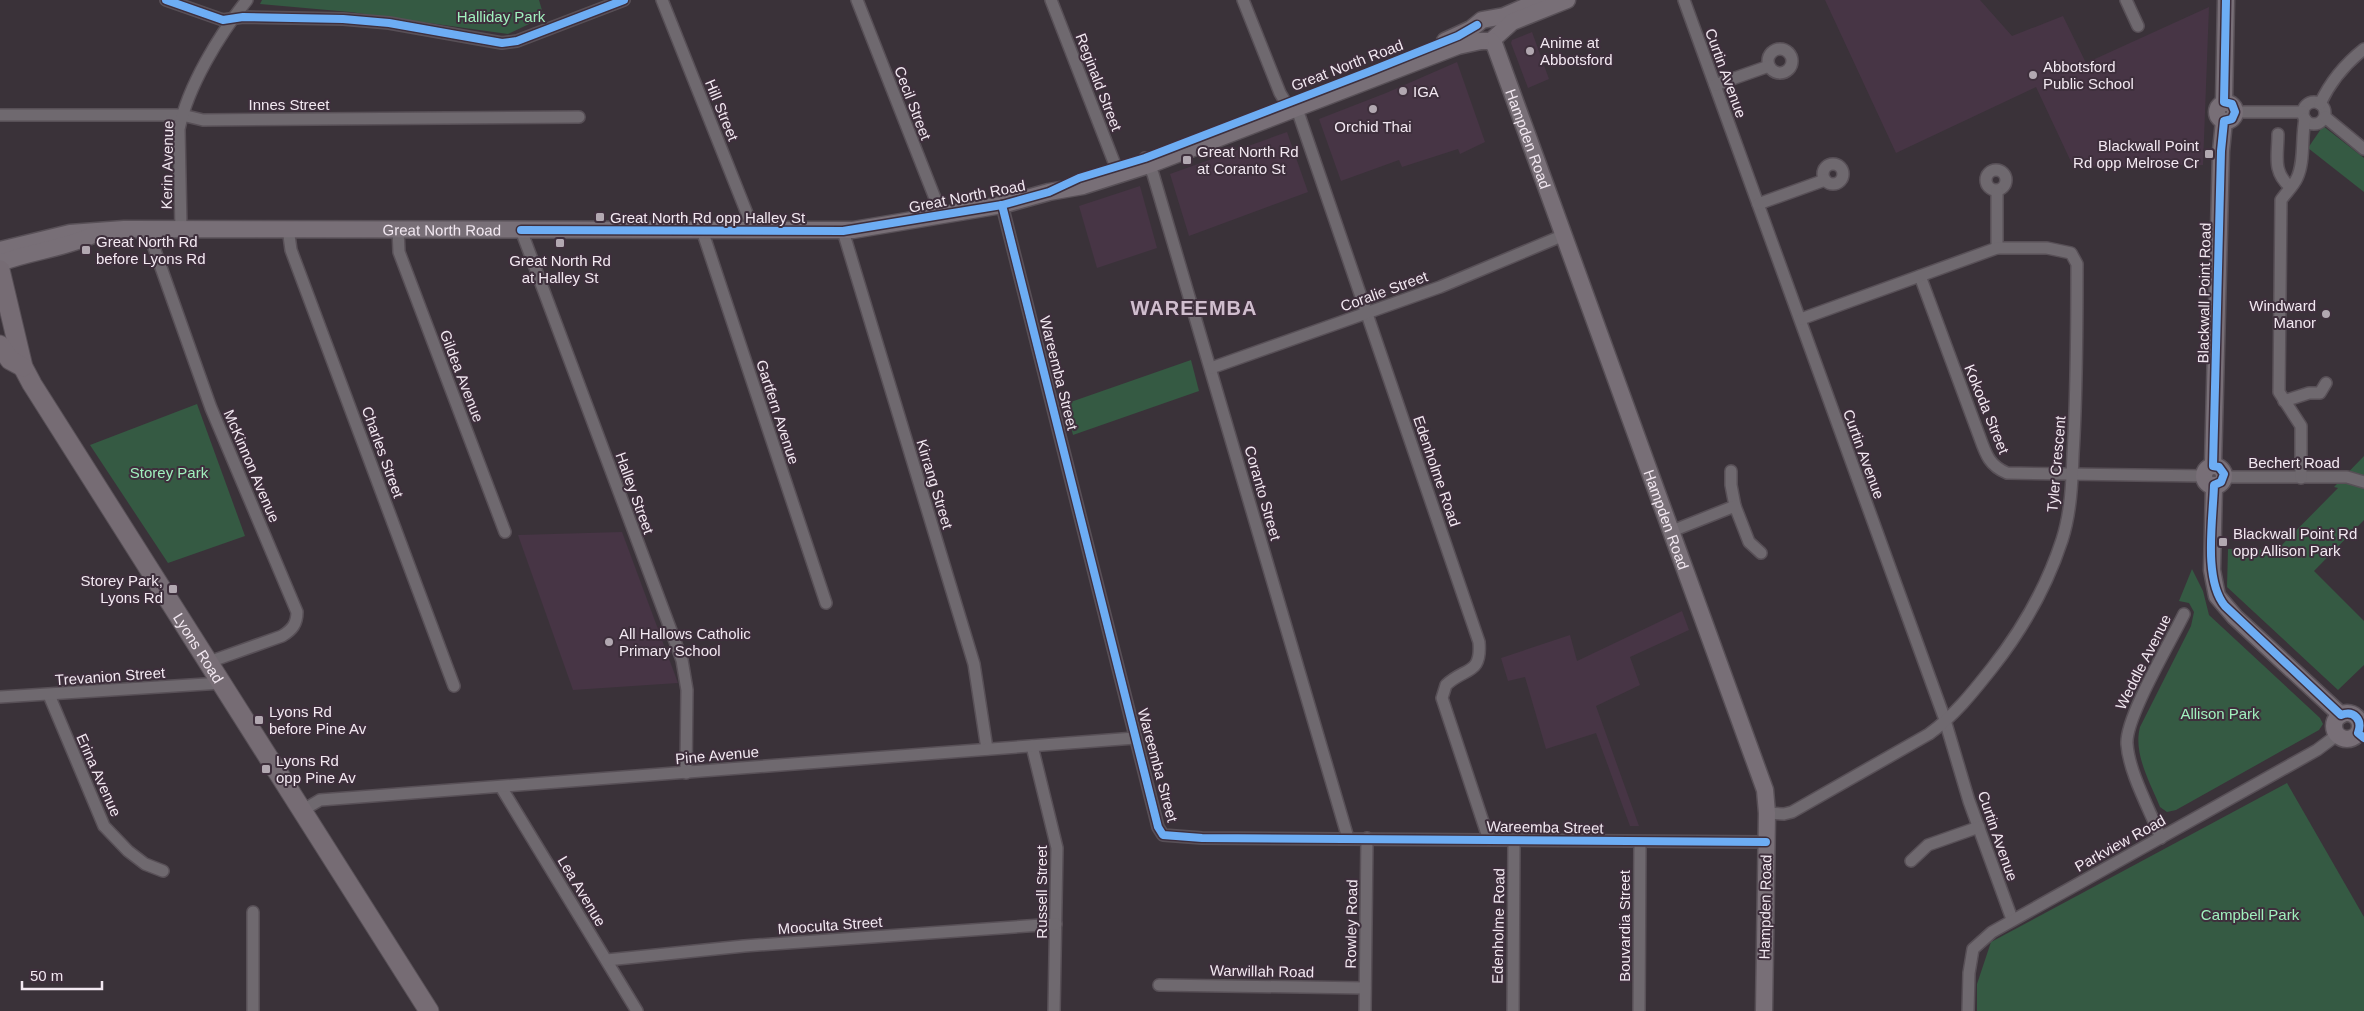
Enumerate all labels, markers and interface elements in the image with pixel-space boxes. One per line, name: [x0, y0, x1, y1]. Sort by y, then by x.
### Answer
park label: Halliday Park: [457, 8, 546, 25]
street label: Curtin Avenue: [1702, 26, 1750, 120]
street label: Reginald Street: [1073, 31, 1126, 134]
place label: Anime at Abbotsford: [1540, 34, 1613, 68]
street label: Great North Road: [1289, 36, 1405, 94]
marker: Anime at Abbotsford: [1524, 45, 1536, 57]
place label: Abbotsford Public School: [2043, 58, 2134, 92]
street label: Cecil Street: [891, 64, 935, 143]
marker: Abbotsford Public School: [2027, 69, 2039, 81]
street label: Hill Street: [702, 77, 742, 144]
place label: IGA: [1413, 83, 1439, 100]
marker: IGA: [1397, 85, 1409, 97]
street label: Hampden Road: [1503, 86, 1555, 191]
street label: Innes Street: [249, 96, 330, 113]
marker: Orchid Thai: [1367, 103, 1379, 115]
place label: Orchid Thai: [1334, 118, 1412, 135]
street label: Kerin Avenue: [158, 120, 176, 210]
place label: Blackwall Point Rd opp Melrose Cr: [2073, 137, 2200, 171]
place label: Great North Rd at Coranto St: [1197, 143, 1299, 177]
marker: Blackwall Point Rd opp Melrose Cr: [2203, 148, 2215, 160]
marker: Great North Rd at Coranto St: [1181, 154, 1193, 166]
street label: Great North Road: [907, 176, 1027, 216]
place label: Great North Rd opp Halley St: [610, 209, 806, 226]
marker: Great North Rd opp Halley St: [594, 211, 606, 223]
street label: Great North Road: [383, 221, 501, 238]
street label: Blackwall Point Road: [2194, 222, 2214, 364]
place label: Great North Rd before Lyons Rd: [96, 233, 206, 267]
marker: Great North Rd at Halley St: [554, 237, 566, 249]
marker: Great North Rd before Lyons Rd: [80, 244, 92, 256]
place label: Great North Rd at Halley St: [509, 252, 611, 286]
street label: Coralie Street: [1338, 267, 1431, 315]
district label: WAREEMBA: [1131, 297, 1257, 319]
place label: Windward Manor: [2249, 297, 2316, 331]
marker: Windward Manor: [2320, 308, 2332, 320]
street label: Wareemba Street: [1037, 314, 1082, 433]
street label: Gildea Avenue: [437, 328, 487, 424]
street label: Gartfern Avenue: [753, 358, 803, 466]
street label: Kokoda Street: [1961, 362, 2013, 457]
street label: Charles Street: [359, 404, 408, 501]
street label: McKinnon Avenue: [221, 407, 283, 525]
street label: Curtin Avenue: [1840, 407, 1888, 501]
street label: Edenholme Road: [1410, 413, 1464, 529]
street label: Tyler Crescent: [2043, 414, 2069, 513]
street label: Kirrang Street: [913, 437, 957, 532]
street label: Coranto Street: [1241, 444, 1285, 543]
street label: Halley Street: [612, 450, 658, 537]
street label: Bechert Road: [2248, 454, 2340, 471]
park label: Storey Park: [130, 464, 209, 481]
street label: Hampden Road: [1641, 467, 1693, 572]
place label: Blackwall Point Rd opp Allison Park: [2233, 525, 2357, 559]
marker: Blackwall Point Rd opp Allison Park: [2217, 536, 2229, 548]
place label: Storey Park, Lyons Rd: [80, 572, 163, 606]
marker: Storey Park, Lyons Rd: [167, 583, 179, 595]
street label: Lyons Road: [170, 610, 227, 686]
street label: Weddle Avenue: [2112, 612, 2174, 712]
place label: All Hallows Catholic Primary School: [619, 625, 751, 659]
marker: All Hallows Catholic Primary School: [603, 636, 615, 648]
street label: Trevanion Street: [54, 664, 166, 688]
place label: Lyons Rd before Pine Av: [269, 703, 367, 737]
park label: Allison Park: [2180, 705, 2260, 722]
street label: Wareemba Street: [1135, 706, 1182, 825]
marker: Lyons Rd before Pine Av: [253, 714, 265, 726]
street label: Erina Avenue: [73, 731, 125, 819]
street label: Pine Avenue: [674, 743, 760, 767]
place label: Lyons Rd opp Pine Av: [276, 752, 356, 786]
marker: Lyons Rd opp Pine Av: [260, 763, 272, 775]
street label: Curtin Avenue: [1975, 789, 2021, 883]
street label: Parkview Road: [2072, 811, 2168, 875]
street label: Wareemba Street: [1486, 817, 1604, 837]
street label: Russell Street: [1033, 844, 1050, 939]
street label: Lea Avenue: [554, 853, 610, 929]
street label: Hampden Road: [1756, 854, 1774, 960]
street label: Edenholme Road: [1488, 868, 1508, 984]
street label: Bouvardia Street: [1616, 869, 1633, 982]
street label: Rowley Road: [1342, 879, 1360, 969]
park label: Campbell Park: [2201, 906, 2300, 923]
street label: Mooculta Street: [777, 913, 884, 937]
scale bar: [22, 958, 102, 990]
street label: Warwillah Road: [1210, 962, 1314, 980]
text: 50 m: [30, 967, 63, 984]

